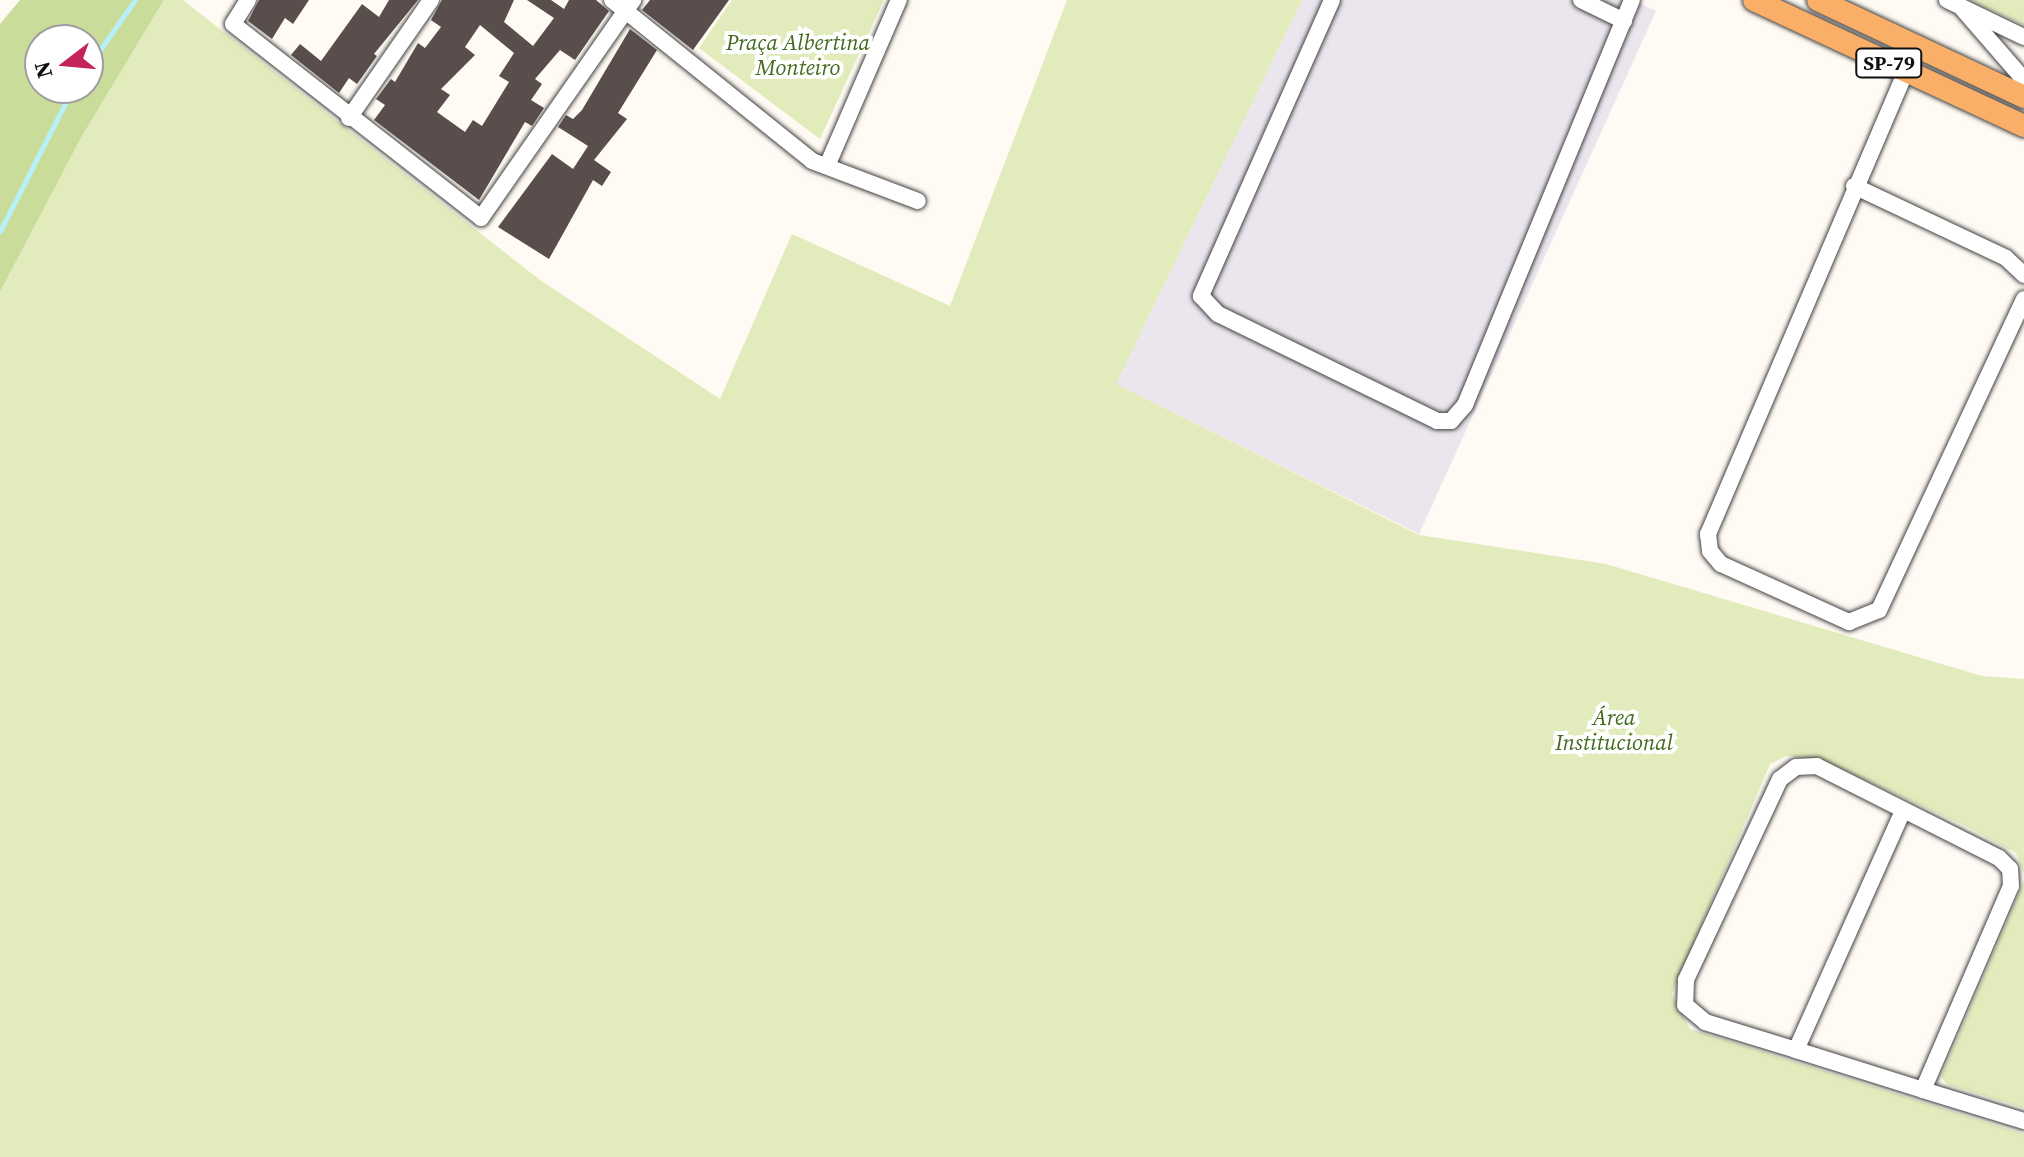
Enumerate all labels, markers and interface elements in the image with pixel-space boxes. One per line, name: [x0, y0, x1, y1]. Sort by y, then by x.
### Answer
north arrow: [24, 24, 104, 104]
park label: Praça Albertina Monteiro: [726, 29, 870, 80]
road number: SP-79: [1855, 47, 1923, 79]
text: N: [26, 58, 59, 82]
park label: Área Institucional: [1555, 704, 1673, 756]

